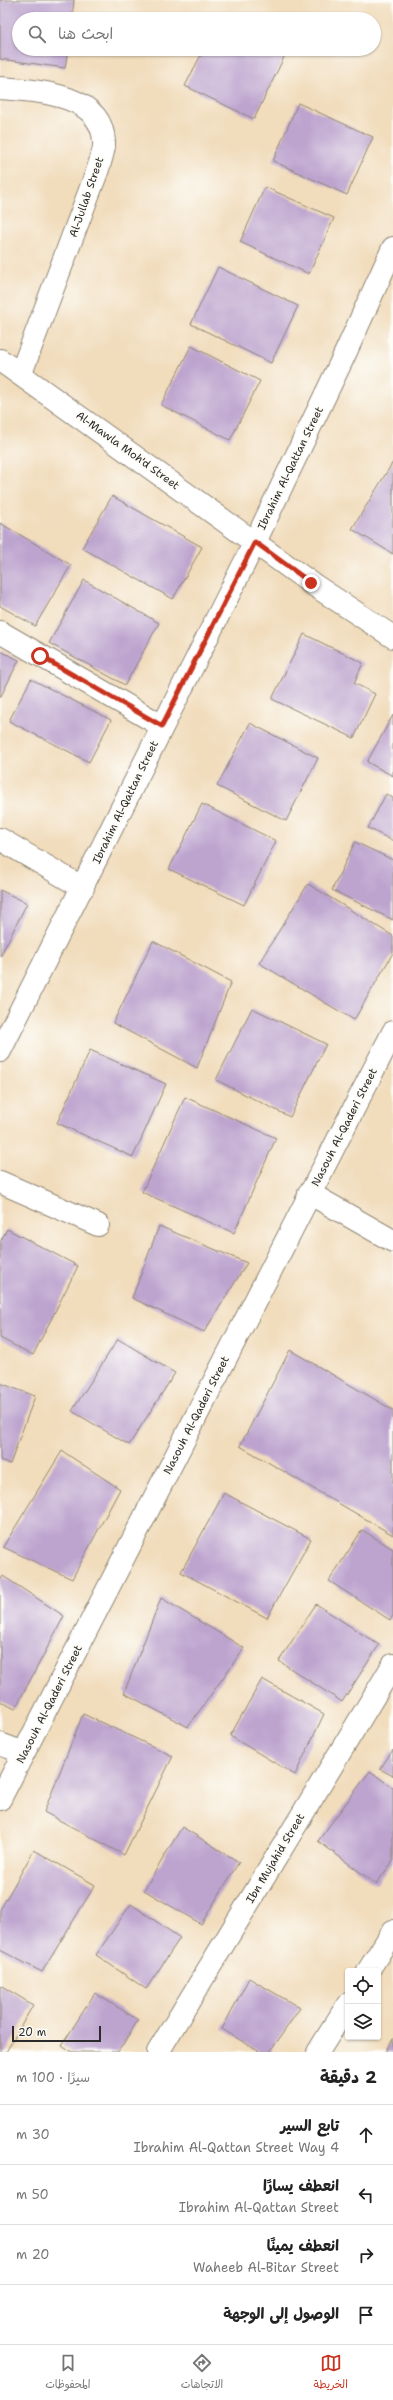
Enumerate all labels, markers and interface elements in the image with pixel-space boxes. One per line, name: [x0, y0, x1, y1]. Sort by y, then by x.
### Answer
search box: [12, 12, 381, 56]
icon: search: [26, 23, 48, 45]
text: ابحث هنا: [58, 24, 113, 44]
street label: Al-Jullab Street: [66, 155, 107, 239]
street label: Ibrahim Al-Qattan Street: [254, 404, 327, 532]
street label: Al-Mawla Moh'd Street: [73, 408, 183, 493]
route end: [302, 574, 320, 592]
route start: [31, 647, 49, 665]
street label: Ibrahim Al-Qattan Street: [89, 738, 162, 866]
street label: Nasouh Al-Qaderi Street: [308, 1065, 381, 1189]
street label: Nasouh Al-Qaderi Street: [160, 1353, 233, 1477]
street label: Nasouh Al-Qaderi Street: [13, 1642, 86, 1766]
street label: Ibn Mujahid Street: [243, 1810, 308, 1906]
map controls: [345, 1968, 381, 2040]
button: locate: [345, 1968, 381, 2004]
button: layers: [345, 2004, 381, 2040]
scale bar: [12, 2024, 101, 2043]
text: 20 m: [18, 2025, 46, 2040]
text: 2 دقيقة: [320, 2066, 377, 2088]
text: سيرًا · 100 m: [16, 2069, 90, 2086]
text: تابع السير: [280, 2116, 339, 2136]
icon: ahead: [355, 2124, 377, 2146]
text: 30 m: [16, 2126, 50, 2143]
text: Ibrahim Al-Qattan Street Way 4: [134, 2139, 339, 2156]
text: انعطف يسارًا: [263, 2176, 339, 2196]
icon: left: [355, 2184, 377, 2206]
text: 50 m: [16, 2186, 49, 2203]
text: Ibrahim Al-Qattan Street: [179, 2199, 339, 2216]
text: انعطف يمينًا: [267, 2236, 339, 2256]
icon: right: [355, 2244, 377, 2266]
text: 20 m: [16, 2246, 49, 2263]
text: Waheeb Al-Bitar Street: [193, 2259, 339, 2276]
text: الوصول إلى الوجهة: [223, 2304, 339, 2324]
icon: arrive: [355, 2304, 377, 2326]
tab: المحفوظات: [45, 2352, 90, 2394]
tab: الاتجاهات: [181, 2352, 223, 2394]
tab: الخريطة: [314, 2352, 348, 2394]

